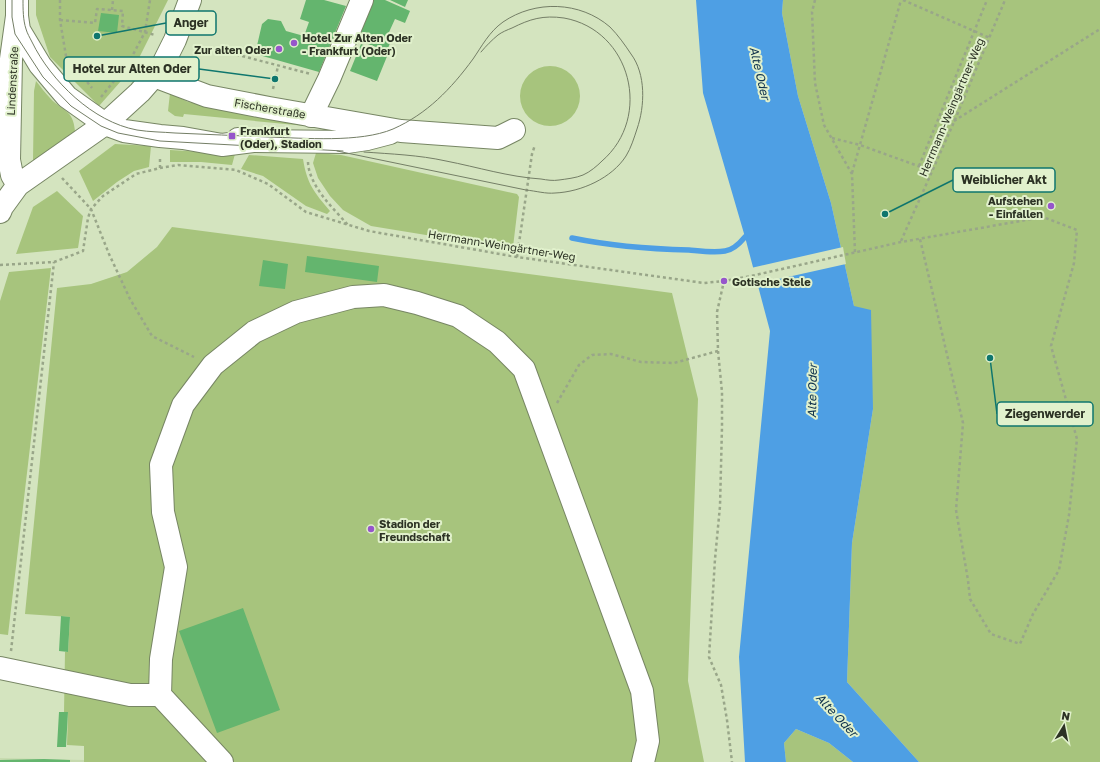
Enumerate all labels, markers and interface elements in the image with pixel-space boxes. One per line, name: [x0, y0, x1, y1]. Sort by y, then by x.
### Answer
callout: Anger: [166, 11, 216, 35]
text: Anger: [174, 15, 209, 30]
place label: Hotel Zur Alten Oder - Frankfurt (Oder): [302, 31, 413, 57]
street label: Herrmann-Weingärtner-Weg: [916, 36, 986, 178]
marker: Hotel Zur Alten Oder - Frankfurt (Oder): [289, 38, 299, 48]
place label: Zur alten Oder: [194, 43, 272, 56]
marker: Zur alten Oder: [274, 44, 284, 54]
water label: Alte Oder: [747, 45, 774, 103]
street label: Lindenstraße: [4, 46, 20, 116]
callout: Hotel zur Alten Oder: [64, 57, 199, 81]
text: Hotel zur Alten Oder: [73, 61, 192, 76]
street label: Fischerstraße: [233, 95, 307, 121]
place label: Frankfurt (Oder), Stadion: [240, 124, 322, 150]
marker: Frankfurt (Oder), Stadion: [227, 131, 237, 141]
callout: Weiblicher Akt: [953, 168, 1055, 192]
text: Weiblicher Akt: [961, 172, 1047, 187]
place label: Aufstehen - Einfallen: [988, 194, 1043, 220]
marker: Aufstehen - Einfallen: [1046, 201, 1056, 211]
street label: Herrmann-Weingärtner-Weg: [427, 227, 577, 263]
place label: Gotische Stele: [732, 275, 811, 288]
marker: Gotische Stele: [719, 276, 729, 286]
water label: Alte Oder: [804, 362, 820, 418]
callout: Ziegenwerder: [997, 402, 1093, 426]
text: Ziegenwerder: [1005, 406, 1085, 421]
place label: Stadion der Freundschaft: [379, 517, 451, 543]
marker: Stadion der Freundschaft: [366, 524, 376, 534]
water label: Alte Oder: [813, 690, 863, 742]
north arrow: [1044, 706, 1084, 746]
text: N: [1061, 709, 1071, 723]

